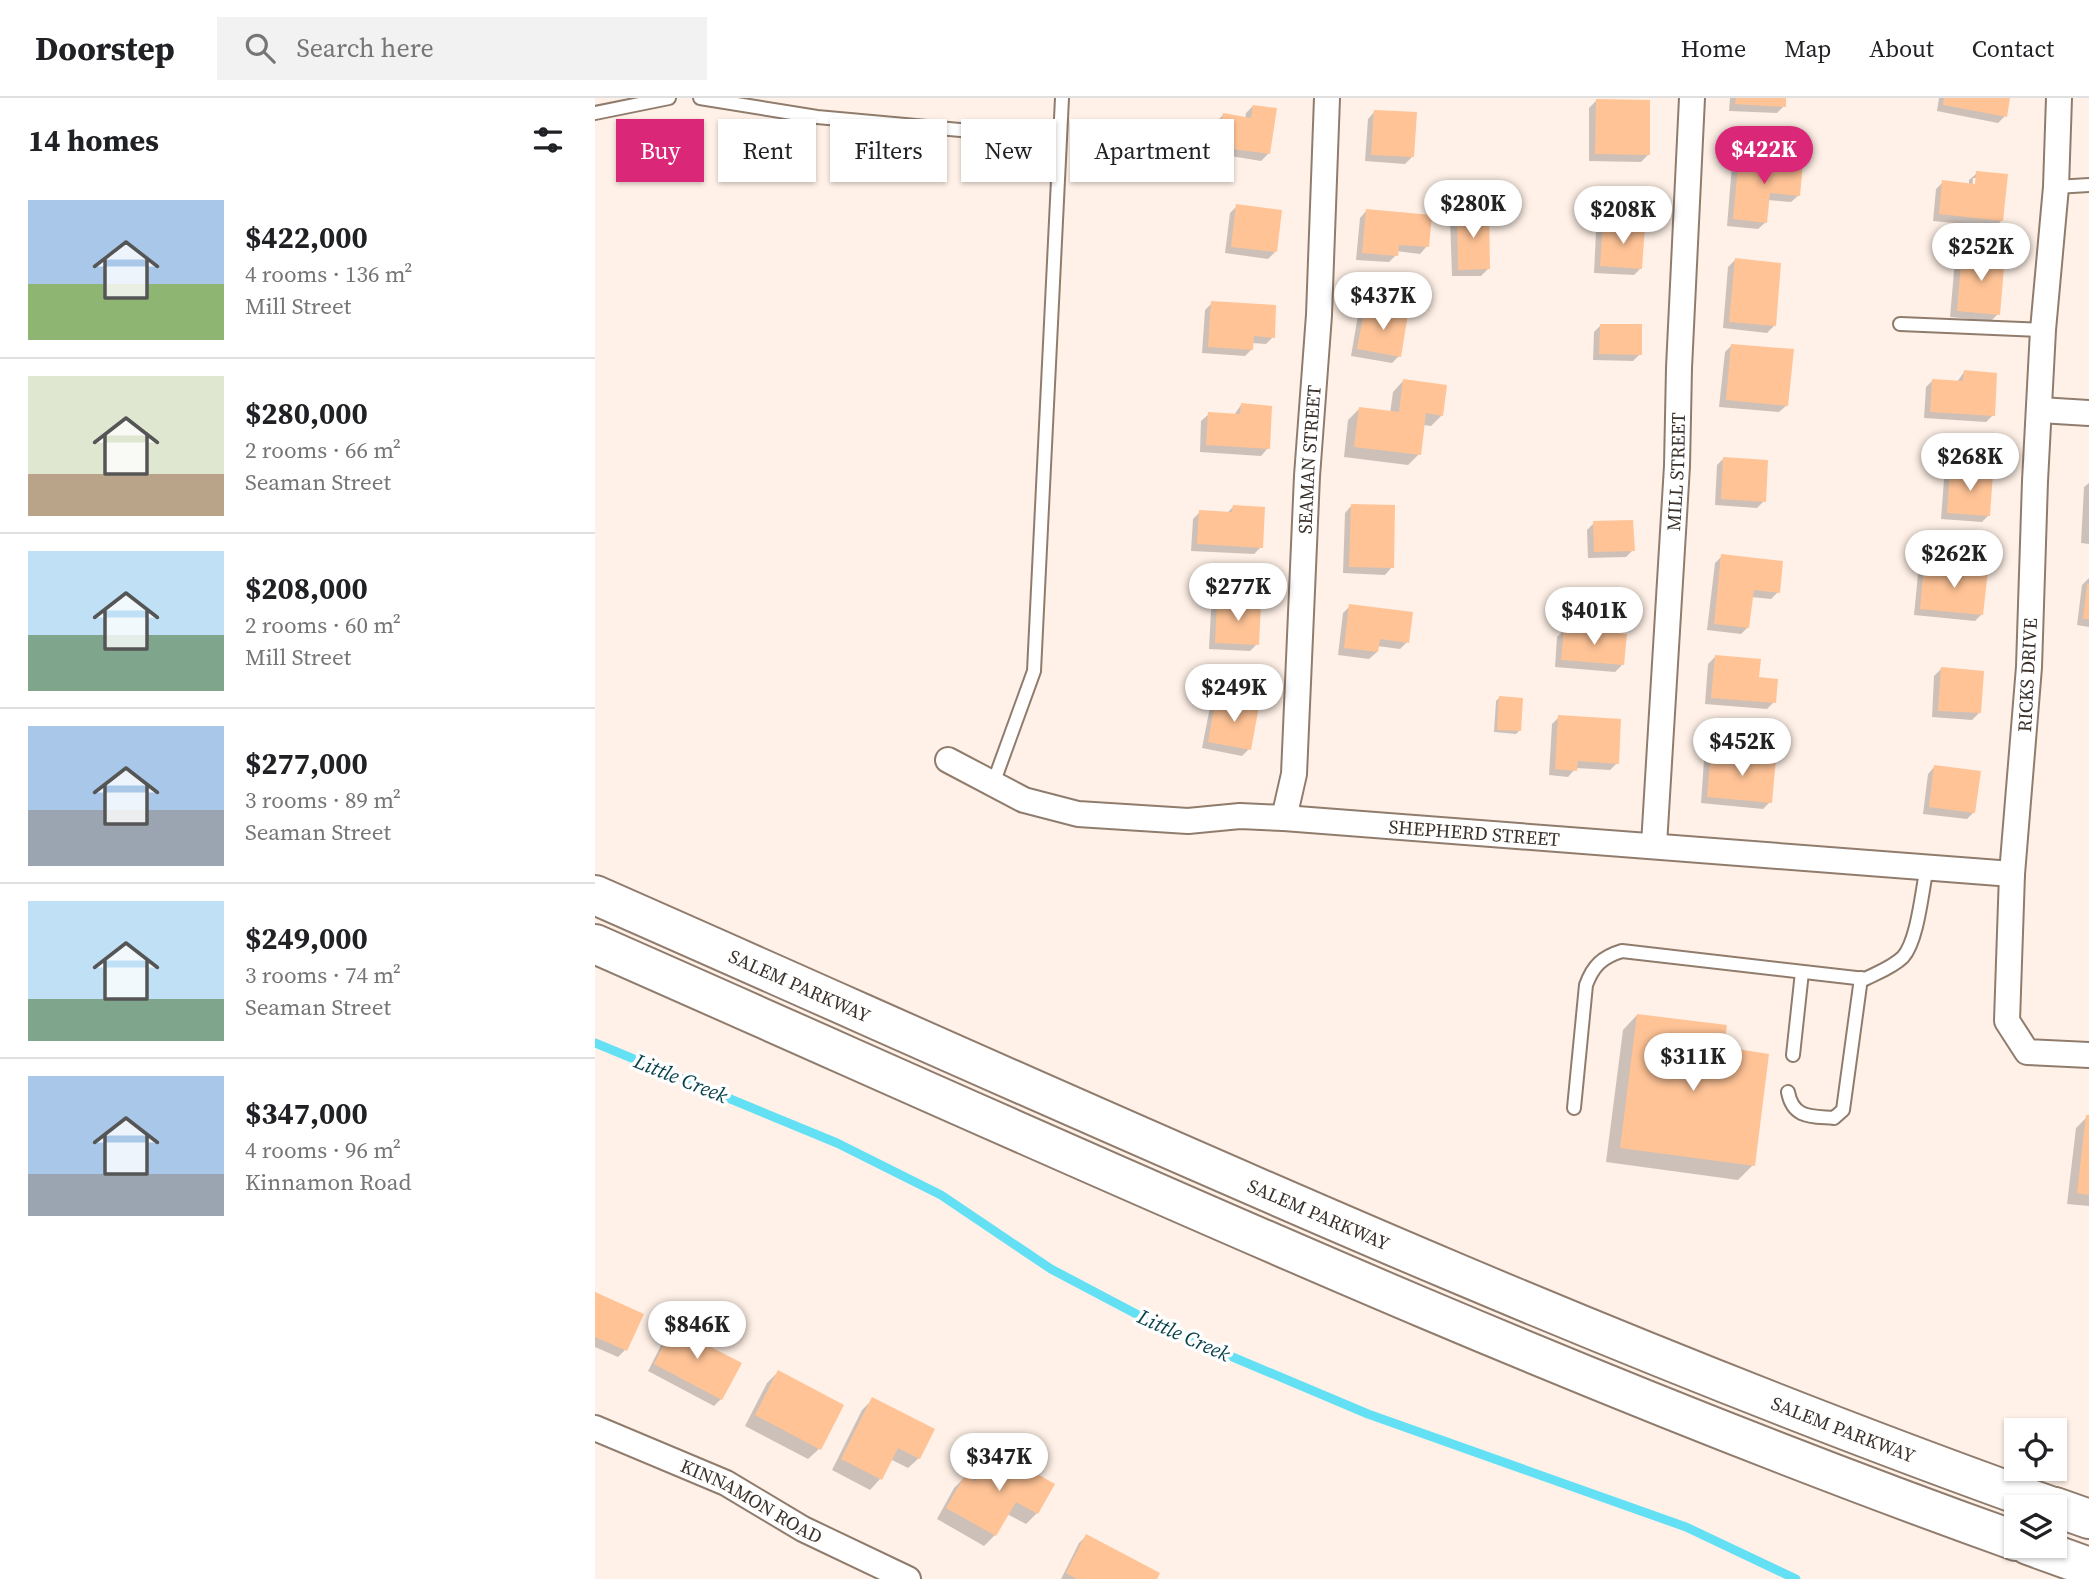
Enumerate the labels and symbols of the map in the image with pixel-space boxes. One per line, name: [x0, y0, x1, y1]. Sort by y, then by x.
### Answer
pin: $422K: [1715, 126, 1813, 186]
pin: $280K: [1424, 180, 1522, 240]
pin: $208K: [1574, 186, 1672, 246]
pin: $252K: [1932, 223, 2030, 283]
pin: $437K: [1334, 272, 1432, 332]
street label: SEAMAN STREET: [1291, 384, 1327, 535]
street label: MILL STREET: [1660, 412, 1691, 532]
pin: $268K: [1921, 434, 2019, 493]
pin: $262K: [1905, 531, 2003, 590]
pin: $277K: [1189, 564, 1287, 623]
pin: $401K: [1545, 588, 1643, 647]
street label: RICKS DRIVE: [2011, 617, 2043, 733]
pin: $249K: [1185, 664, 1283, 724]
pin: $452K: [1693, 718, 1791, 778]
street label: SHEPHERD STREET: [1388, 813, 1561, 852]
street label: SALEM PARKWAY: [725, 943, 875, 1028]
pin: $311K: [1644, 1034, 1742, 1093]
water label: Little Creek: [629, 1046, 732, 1110]
street label: SALEM PARKWAY: [1244, 1172, 1394, 1256]
water label: Little Creek: [1132, 1301, 1235, 1368]
pin: $846K: [648, 1302, 746, 1361]
street label: SALEM PARKWAY: [1768, 1390, 1919, 1469]
pin: $347K: [950, 1434, 1048, 1493]
street label: KINNAMON ROAD: [677, 1452, 827, 1549]

